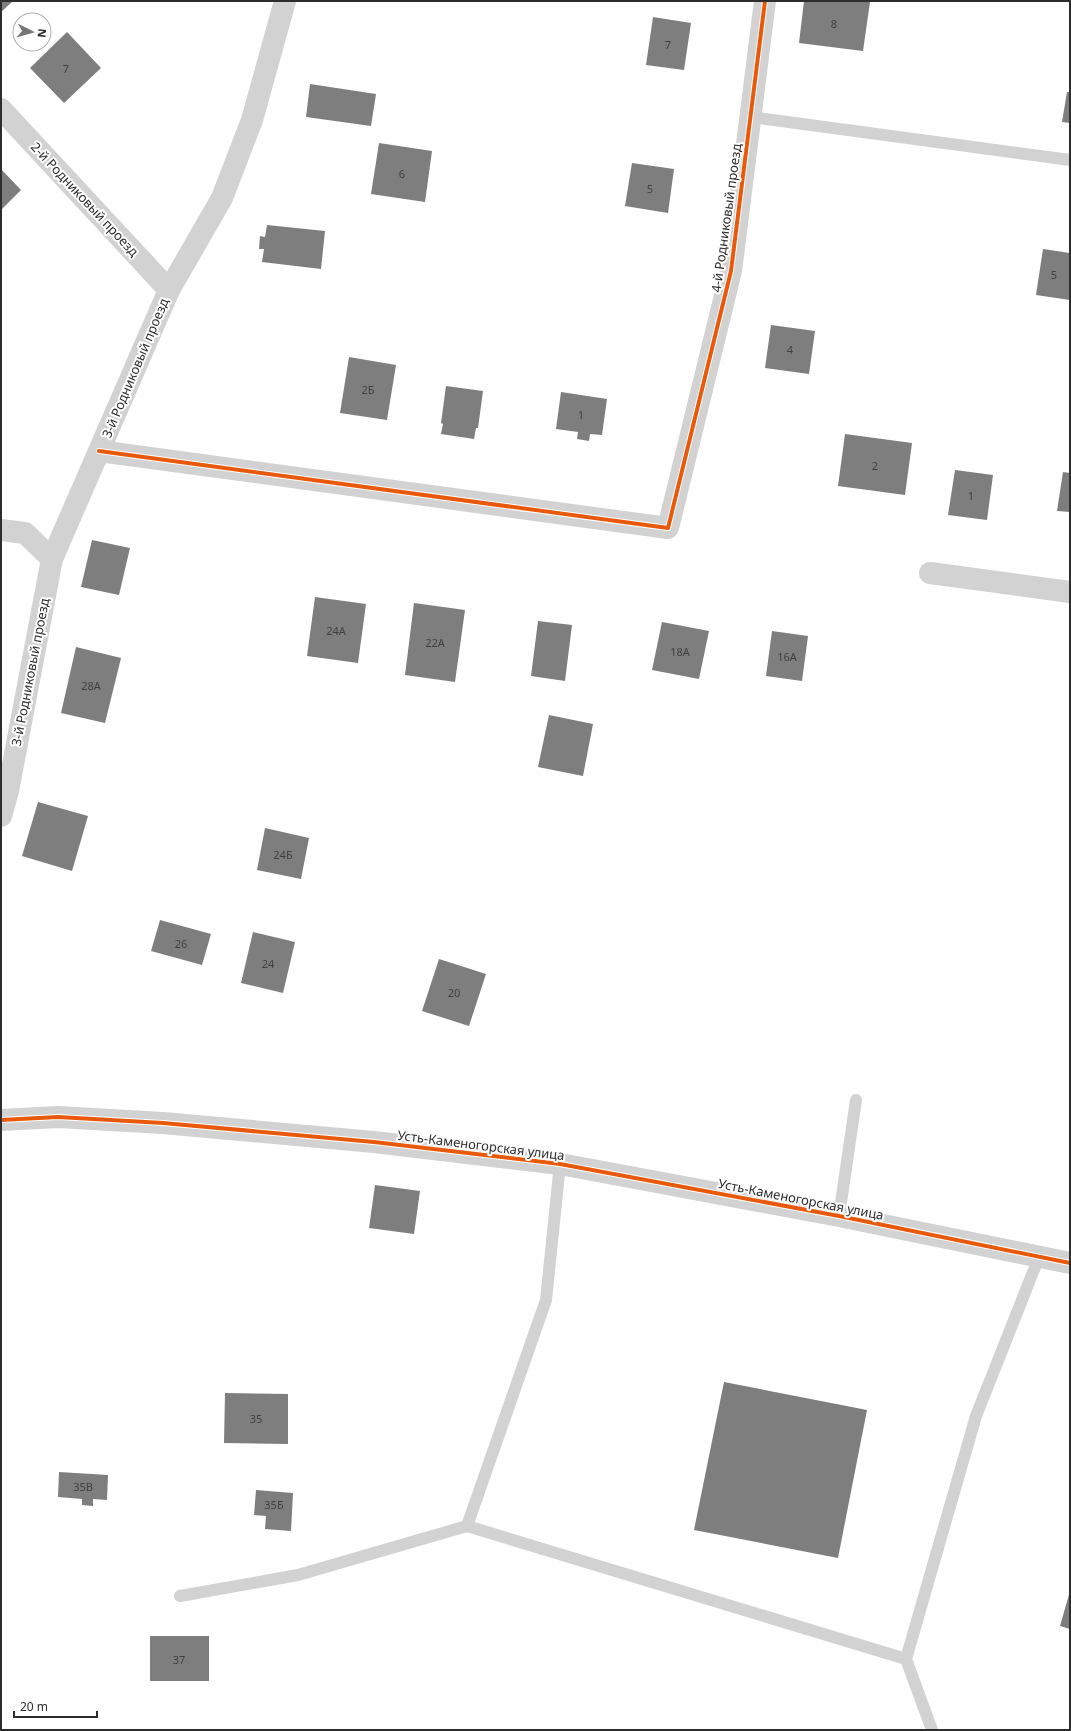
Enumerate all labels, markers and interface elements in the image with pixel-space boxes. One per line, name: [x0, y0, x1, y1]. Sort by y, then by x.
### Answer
north arrow: [12, 12, 52, 52]
house number: 8: [831, 16, 837, 31]
text: N: [35, 28, 50, 38]
house number: 7: [665, 37, 671, 52]
house number: 7: [63, 61, 69, 76]
street label: 2-й Родниковый проезд: [27, 138, 143, 260]
street label: 4-й Родниковый проезд: [707, 142, 745, 294]
house number: 6: [399, 166, 405, 181]
house number: 5: [647, 181, 653, 196]
house number: 5: [1051, 267, 1057, 282]
street label: 3-й Родниковый проезд: [97, 295, 173, 441]
house number: 4: [787, 342, 794, 357]
house number: 2Б: [361, 382, 375, 397]
house number: 1: [578, 407, 584, 422]
house number: 2: [872, 458, 878, 473]
house number: 1: [968, 488, 974, 503]
street label: 3-й Родниковый проезд: [7, 596, 53, 747]
house number: 24А: [326, 623, 347, 638]
house number: 22А: [425, 635, 446, 650]
house number: 18А: [670, 644, 691, 659]
house number: 16А: [777, 649, 798, 664]
house number: 28А: [81, 678, 102, 693]
house number: 24Б: [273, 847, 293, 862]
house number: 26: [175, 936, 187, 951]
house number: 24: [262, 956, 275, 971]
house number: 20: [448, 985, 460, 1000]
street label: Усть-Каменогорская улица: [396, 1126, 566, 1164]
street label: Усть-Каменогорская улица: [717, 1174, 885, 1224]
house number: 35: [250, 1411, 262, 1426]
house number: 35В: [73, 1479, 93, 1494]
house number: 35Б: [264, 1497, 284, 1512]
house number: 37: [173, 1652, 185, 1667]
scale bar: [14, 1693, 97, 1719]
text: 20 m: [20, 1698, 48, 1715]

